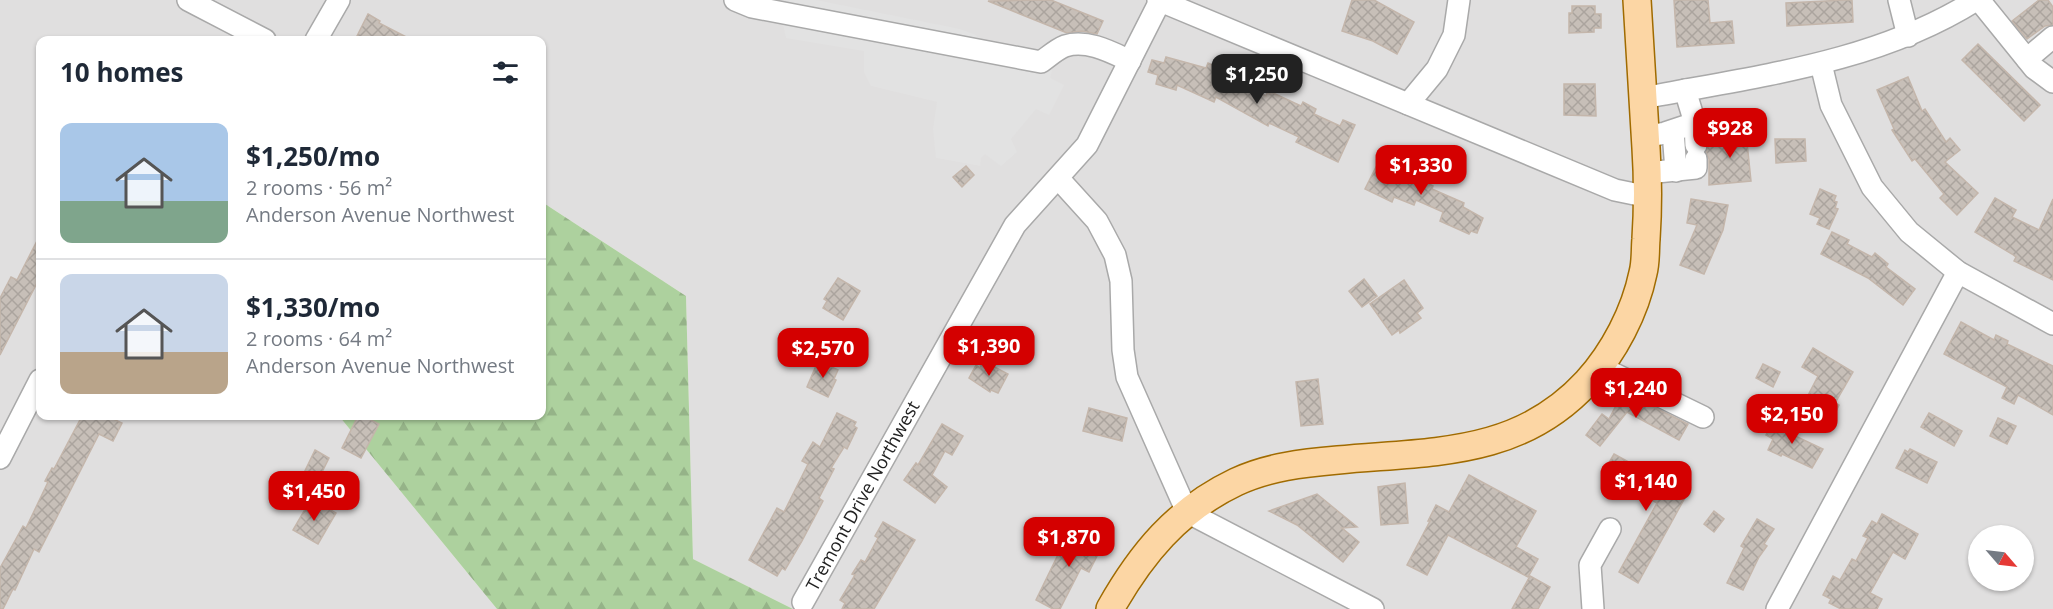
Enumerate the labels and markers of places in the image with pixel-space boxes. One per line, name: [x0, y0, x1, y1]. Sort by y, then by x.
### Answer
pin: $1,250: [1208, 54, 1306, 105]
pin: $928: [1694, 108, 1766, 159]
pin: $1,330: [1372, 145, 1470, 196]
pin: $1,390: [940, 326, 1038, 377]
pin: $2,570: [774, 328, 872, 379]
pin: $1,240: [1587, 368, 1685, 419]
pin: $2,150: [1743, 394, 1841, 445]
pin: $1,140: [1597, 461, 1695, 512]
pin: $1,450: [265, 471, 363, 522]
pin: $1,870: [1020, 517, 1118, 568]

